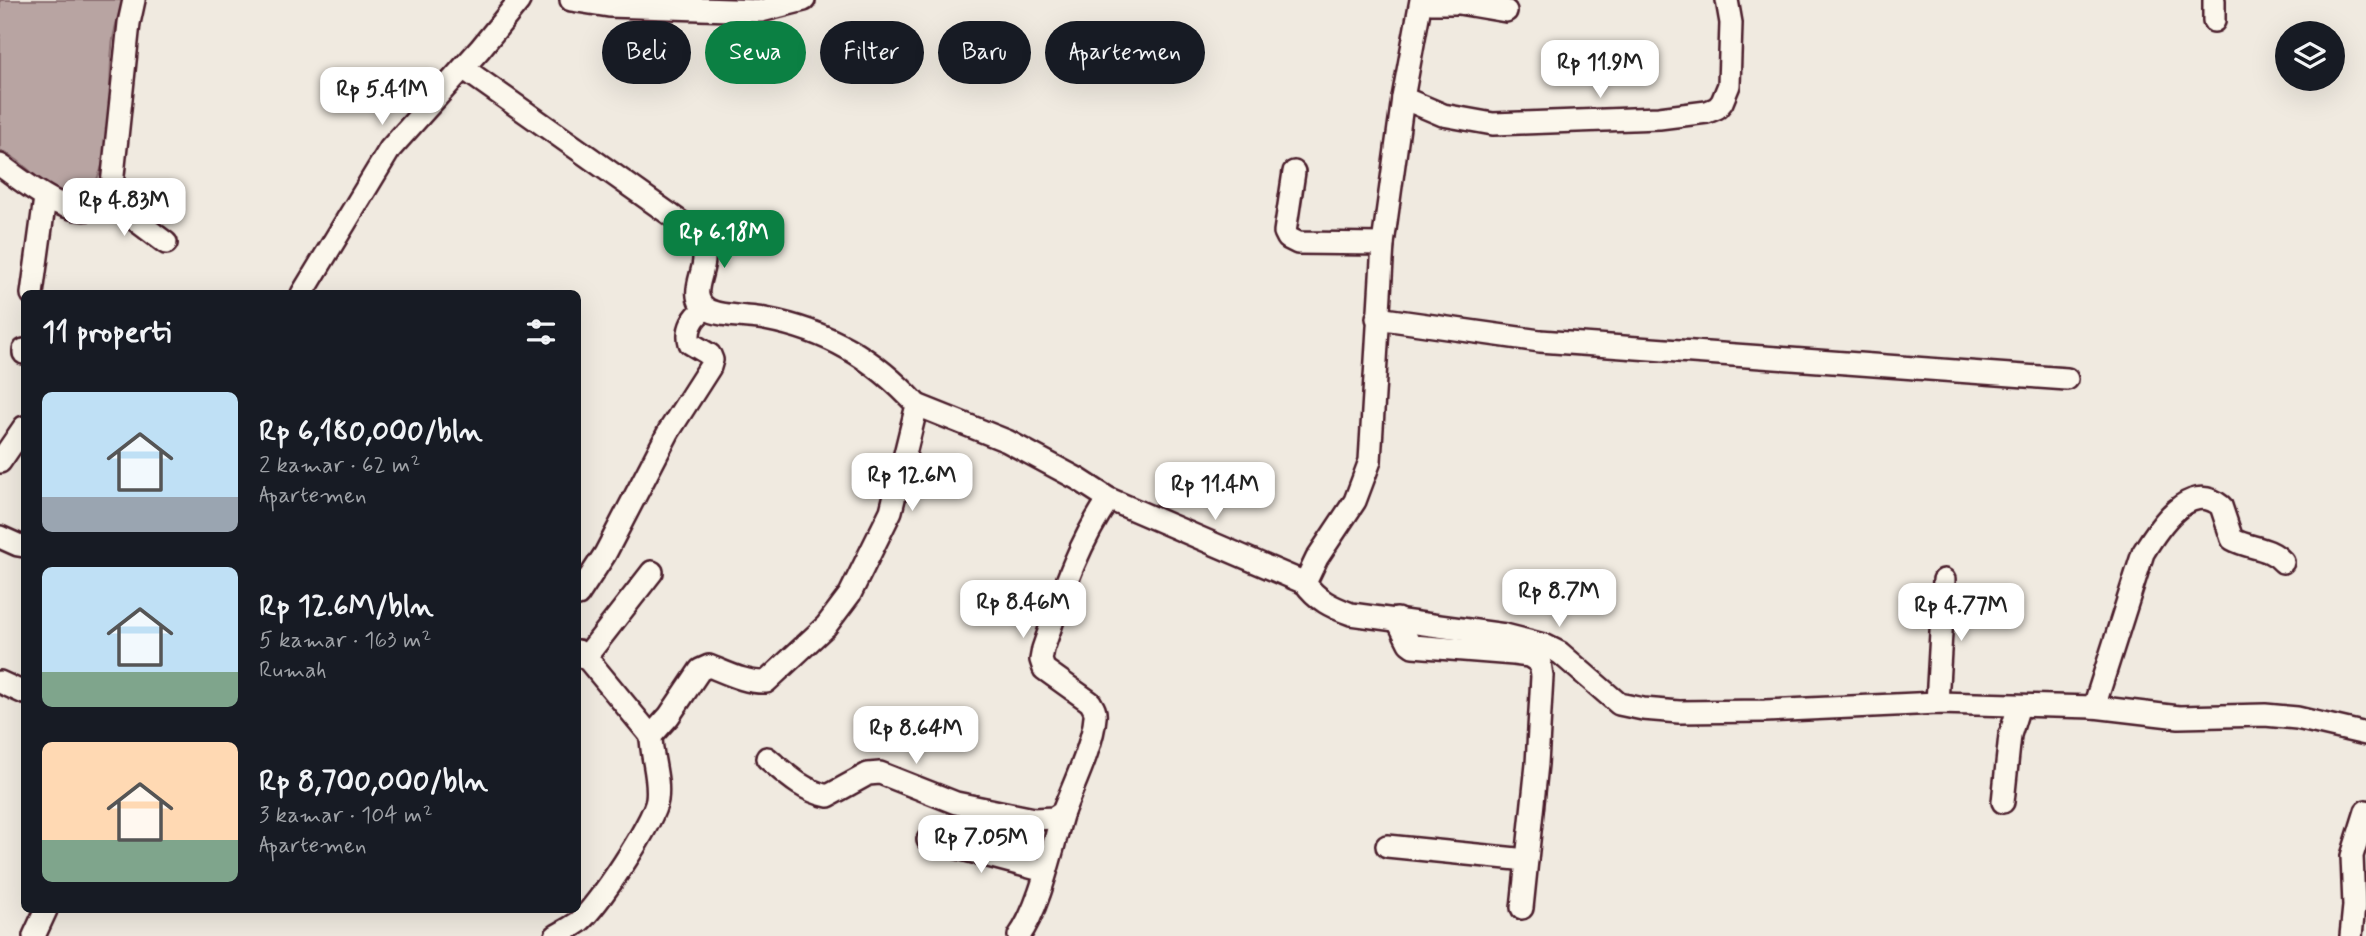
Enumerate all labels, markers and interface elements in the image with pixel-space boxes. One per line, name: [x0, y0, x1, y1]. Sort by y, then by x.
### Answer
chip: Beli: [602, 21, 691, 84]
chip: Sewa: [705, 21, 806, 84]
chip: Filter: [820, 21, 924, 84]
chip: Baru: [938, 21, 1031, 84]
chip: Apartemen: [1045, 21, 1205, 84]
map controls: [2275, 21, 2345, 91]
button: layers: [2275, 21, 2345, 91]
pin: Rp 11.9M: [1528, 41, 1672, 100]
text: Rp 11.9M: [1557, 48, 1643, 78]
pin: Rp 5.41M: [310, 68, 454, 127]
text: Rp 5.41M: [336, 75, 428, 105]
pin: Rp 4.83M: [52, 178, 196, 238]
text: Rp 4.83M: [79, 186, 169, 216]
pin: Rp 6.18M: [652, 210, 796, 270]
text: Rp 6.18M: [679, 218, 769, 248]
text: 11 properti: [42, 313, 171, 352]
icon: filters: [522, 313, 560, 351]
text: Rp 6,180,000/bln: [259, 412, 483, 451]
icon: home: [98, 420, 182, 504]
text: 2 kamar · 62 m²: [259, 451, 420, 481]
pin: Rp 12.6M: [840, 454, 984, 513]
text: Rp 12.6M: [868, 461, 956, 491]
pin: Rp 11.4M: [1143, 462, 1287, 522]
text: Rp 11.4M: [1171, 470, 1259, 500]
text: Apartemen: [259, 481, 367, 511]
pin: Rp 8.7M: [1494, 570, 1624, 629]
text: Rp 8.7M: [1518, 577, 1600, 607]
pin: Rp 8.46M: [951, 580, 1095, 640]
pin: Rp 4.77M: [1889, 584, 2033, 643]
text: Rp 12.6M/bln: [259, 587, 434, 626]
text: Rp 8.46M: [976, 588, 1070, 618]
text: Rp 4.77M: [1914, 591, 2008, 621]
icon: home: [98, 595, 182, 679]
text: 5 kamar · 163 m²: [259, 626, 431, 656]
text: Rumah: [259, 656, 327, 686]
pin: Rp 8.64M: [844, 706, 988, 766]
text: Rp 8.64M: [869, 714, 963, 744]
text: Rp 8,700,000/bln: [259, 762, 488, 801]
icon: home: [98, 770, 182, 854]
text: 3 kamar · 104 m²: [259, 801, 433, 831]
pin: Rp 7.05M: [909, 816, 1053, 875]
text: Rp 7.05M: [934, 823, 1028, 853]
text: Apartemen: [259, 831, 367, 861]

